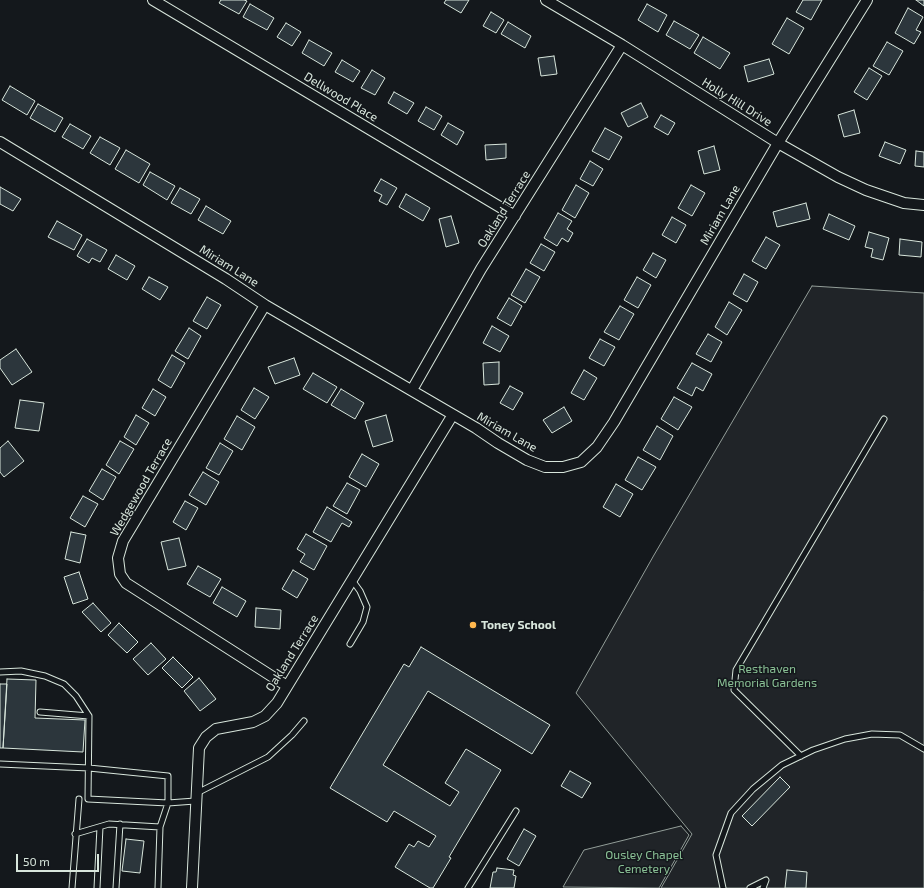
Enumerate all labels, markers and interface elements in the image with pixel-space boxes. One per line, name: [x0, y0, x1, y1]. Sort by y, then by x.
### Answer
street label: Dellwood Place: [301, 69, 381, 125]
street label: Holly Hill Drive: [699, 75, 775, 129]
street label: Oakland Terrace: [475, 168, 533, 250]
street label: Miriam Lane: [697, 182, 743, 248]
street label: Miriam Lane: [197, 242, 261, 290]
street label: Miriam Lane: [474, 409, 540, 455]
street label: Wedgewood Terrace: [107, 435, 175, 539]
street label: Oakland Terrace: [263, 612, 321, 694]
place label: Toney School: [481, 618, 556, 632]
marker: Toney School: [468, 620, 478, 630]
park label: Resthaven Memorial Gardens: [717, 662, 817, 690]
scale bar: [18, 846, 101, 872]
park label: Ousley Chapel Cemetery: [605, 848, 683, 876]
text: 50 m: [23, 854, 50, 868]

